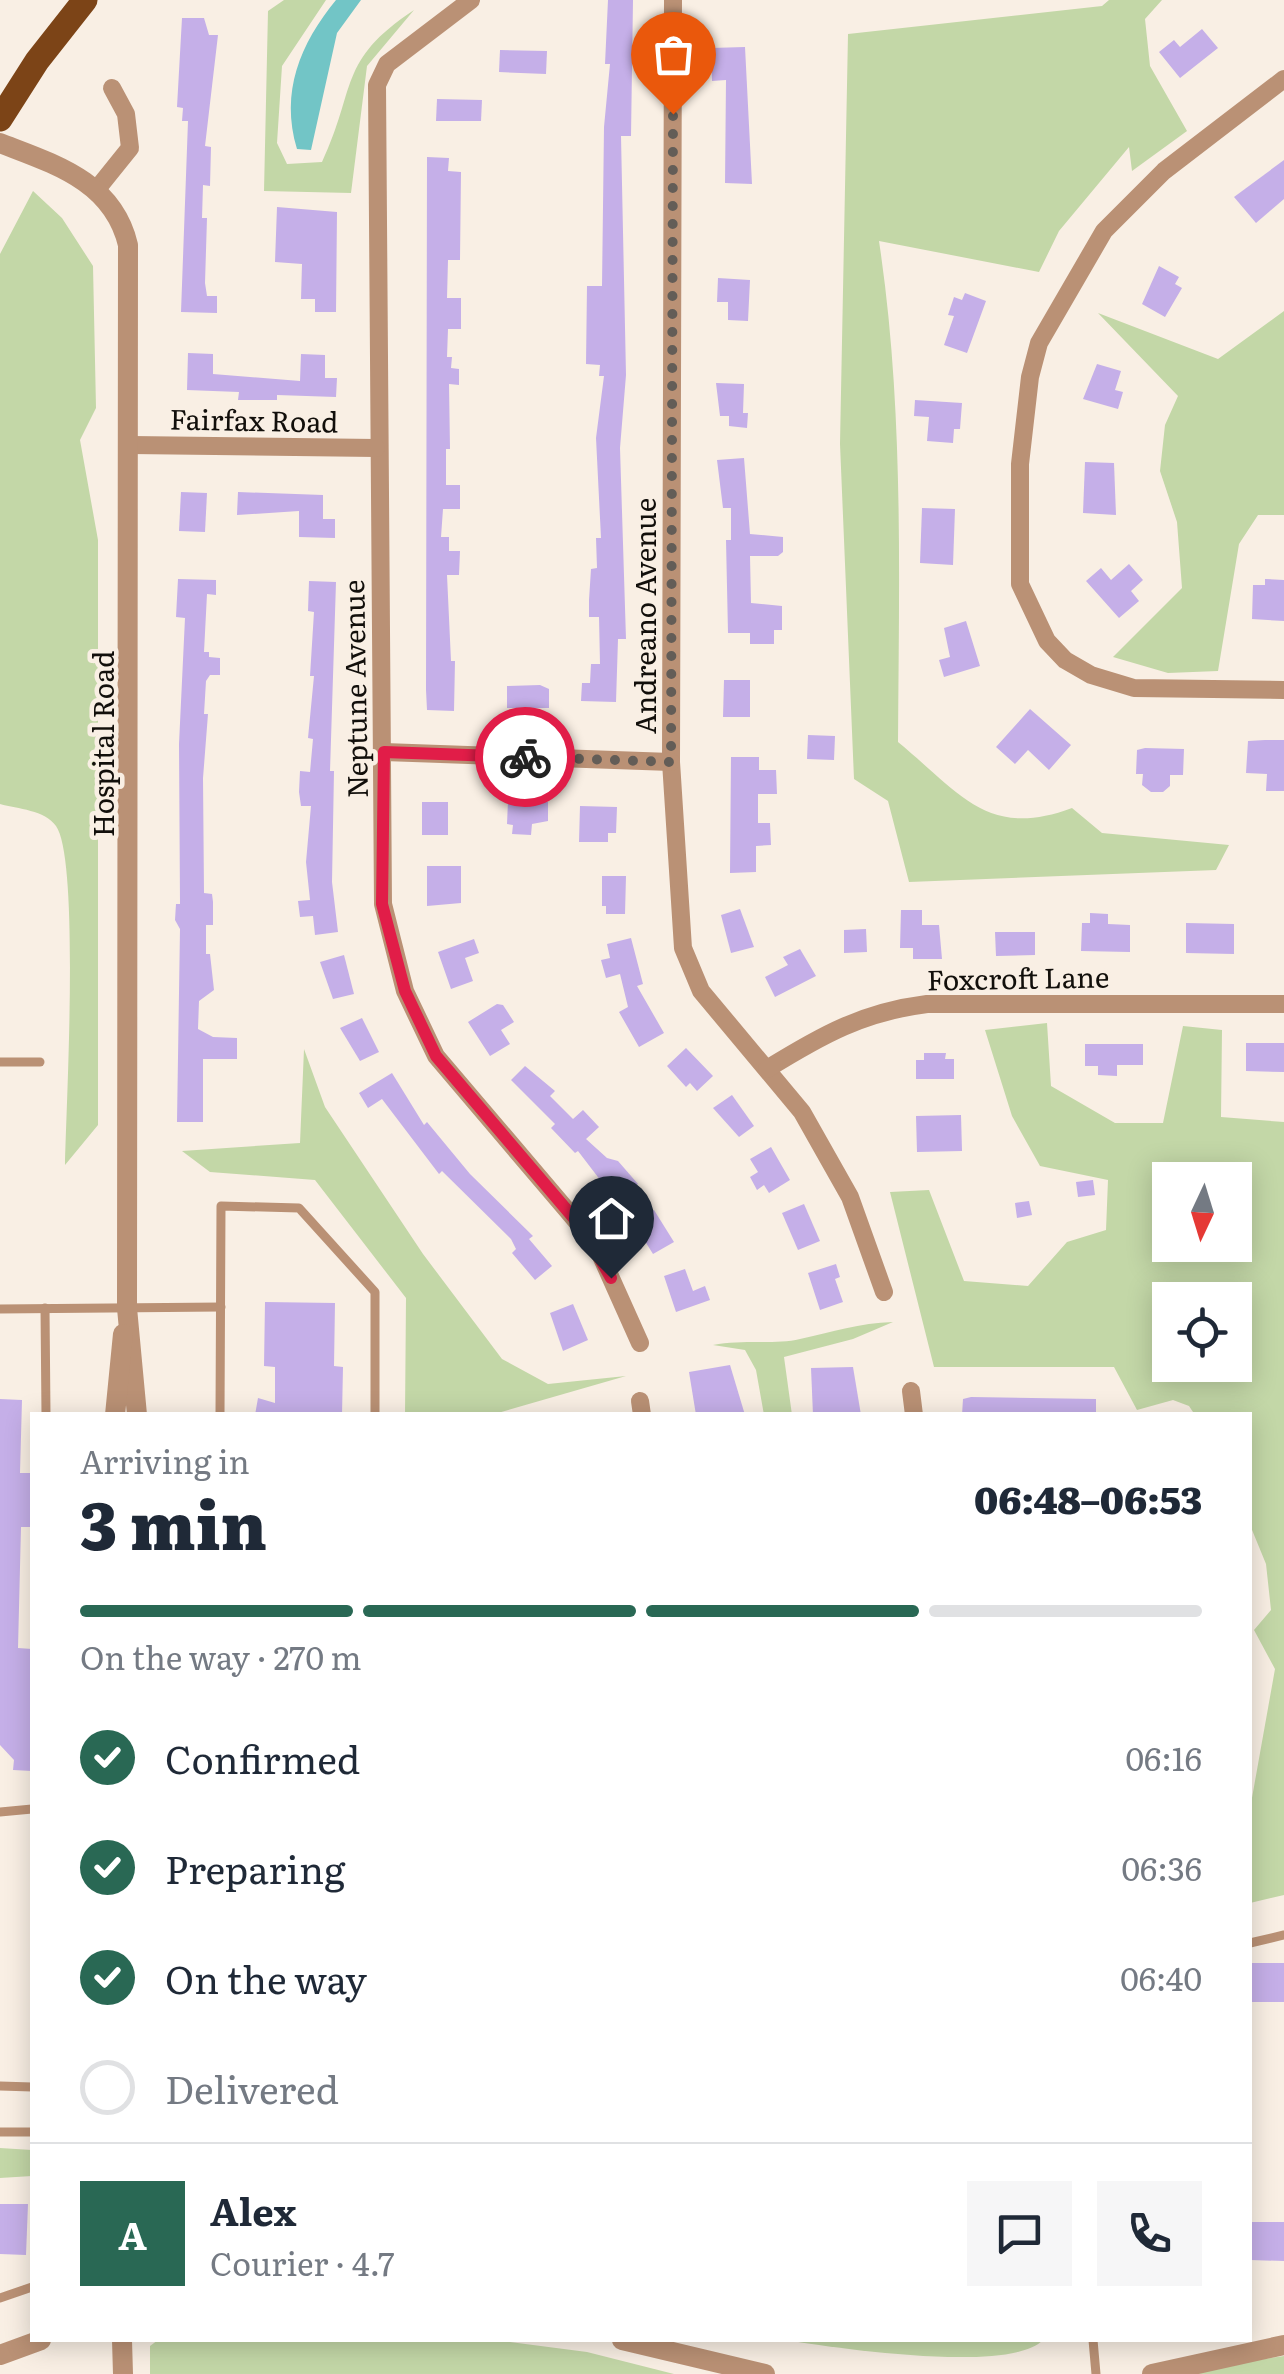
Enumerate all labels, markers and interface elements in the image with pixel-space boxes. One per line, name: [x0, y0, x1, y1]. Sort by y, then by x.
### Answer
pin: [631, 12, 716, 115]
icon: bag: [646, 27, 701, 82]
street label: Fairfax Road: [169, 397, 339, 441]
street label: Andreano Avenue: [623, 498, 665, 734]
street label: Neptune Avenue: [331, 579, 377, 799]
street label: Hospital Road: [81, 651, 123, 837]
courier: [475, 707, 575, 807]
icon: bike: [498, 730, 553, 785]
street label: Foxcroft Lane: [926, 954, 1110, 1000]
north arrow: [1152, 1162, 1252, 1262]
map controls: [1152, 1162, 1252, 1382]
pin: [569, 1176, 654, 1279]
icon: home: [584, 1191, 639, 1246]
button: locate: [1152, 1282, 1252, 1382]
text: Arriving in: [80, 1436, 250, 1484]
text: 06:48–06:53: [974, 1469, 1202, 1526]
text: 3 min: [80, 1473, 267, 1570]
text: On the way · 270 m: [80, 1632, 361, 1680]
text: Confirmed: [165, 1729, 360, 1786]
icon: check: [80, 1730, 135, 1785]
text: 06:16: [1125, 1733, 1202, 1781]
text: Preparing: [165, 1839, 345, 1896]
icon: check: [80, 1840, 135, 1895]
text: 06:36: [1121, 1843, 1202, 1891]
text: On the way: [165, 1949, 367, 2006]
icon: check: [80, 1950, 135, 2005]
text: 06:40: [1120, 1953, 1202, 2001]
text: Delivered: [165, 2059, 339, 2116]
text: Alex: [210, 2181, 296, 2238]
button: chat: [967, 2181, 1072, 2286]
button: phone: [1097, 2181, 1202, 2286]
text: A: [118, 2205, 147, 2262]
text: Courier · 4.7: [210, 2238, 395, 2286]

